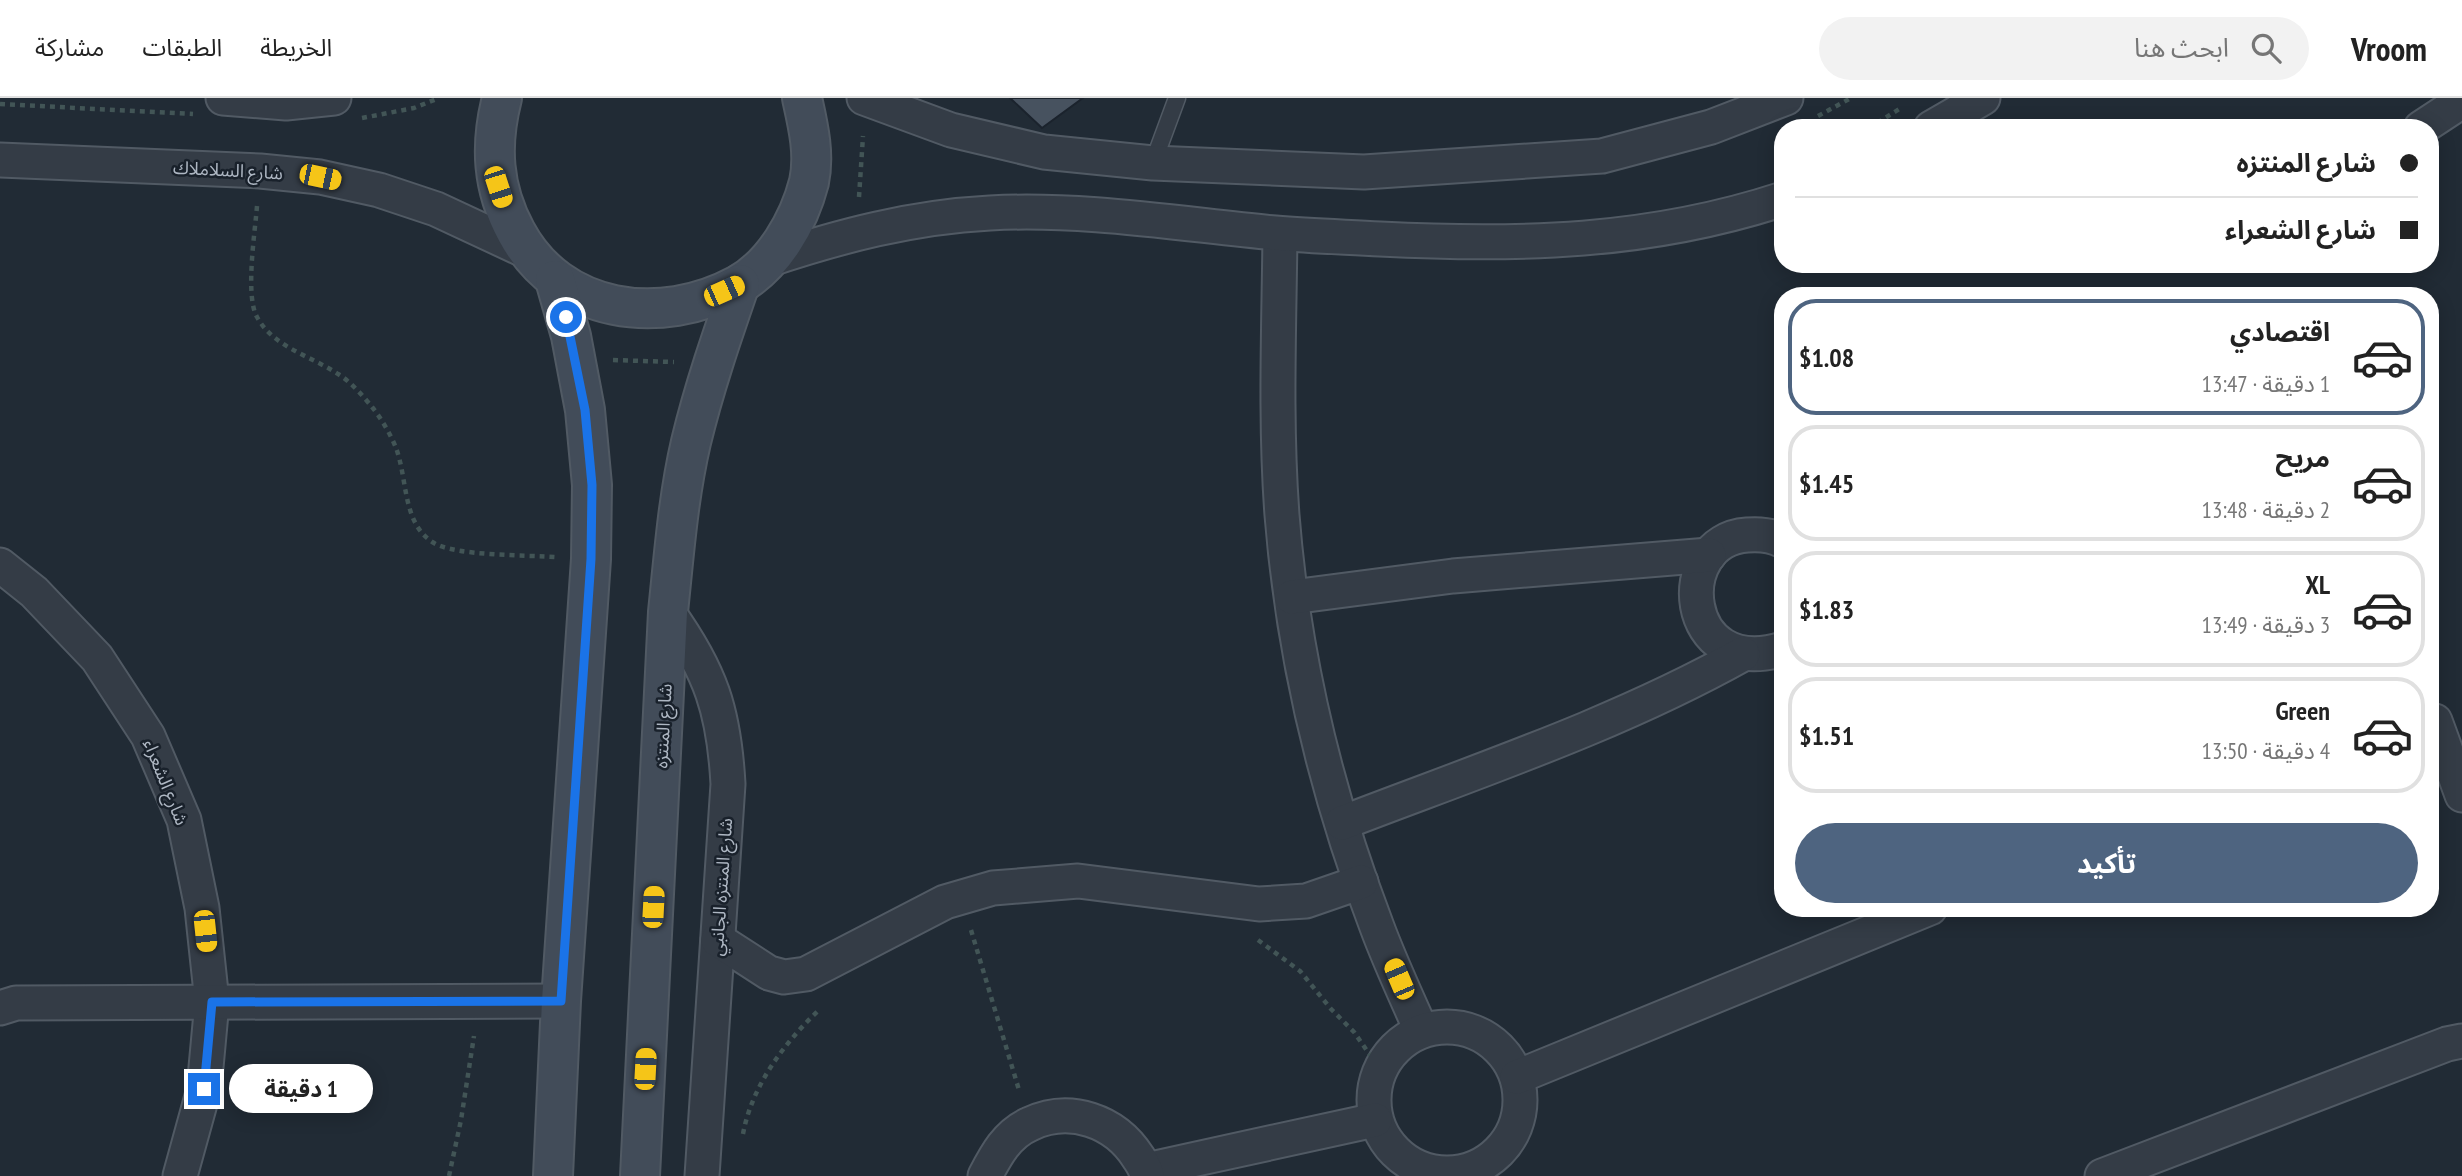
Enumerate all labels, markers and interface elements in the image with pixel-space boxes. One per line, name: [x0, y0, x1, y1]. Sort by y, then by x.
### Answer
search box: [1819, 17, 2309, 80]
text: Vroom: [2351, 27, 2427, 70]
icon: search: [2247, 29, 2285, 67]
text: ابحث هنا: [2134, 31, 2229, 64]
text: مشاركة: [35, 32, 104, 63]
text: الطبقات: [142, 32, 222, 63]
text: الخريطة: [260, 32, 332, 63]
text: شارع المنتزه: [2236, 146, 2376, 179]
street label: شارع السلاملاك: [172, 156, 284, 187]
car: [298, 162, 343, 192]
car: [482, 164, 515, 210]
text: شارع الشعراء: [2225, 213, 2376, 246]
car: [701, 273, 748, 309]
route start: [550, 301, 582, 333]
text: اقتصادي: [2230, 315, 2330, 348]
icon: car: [2351, 326, 2414, 389]
text: $1.08: [1799, 341, 1854, 374]
text: 1 دقيقة · 13:47: [2202, 369, 2330, 398]
text: مريح: [2275, 441, 2330, 474]
icon: car: [2351, 452, 2414, 515]
text: $1.45: [1799, 467, 1854, 500]
text: 2 دقيقة · 13:48: [2202, 495, 2330, 524]
text: XL: [2305, 568, 2330, 601]
icon: car: [2351, 578, 2414, 641]
text: $1.83: [1799, 593, 1854, 626]
text: 3 دقيقة · 13:49: [2202, 610, 2330, 639]
street label: شارع المنتزه: [649, 683, 680, 769]
text: Green: [2275, 694, 2330, 727]
icon: car: [2351, 704, 2414, 767]
text: $1.51: [1799, 719, 1854, 752]
street label: شارع الشعراء: [136, 736, 194, 830]
text: 4 دقيقة · 13:50: [2202, 736, 2330, 765]
street label: شارع المنتزه الجانبي: [705, 817, 740, 957]
button: تأكيد: [1795, 823, 2418, 903]
car: [642, 885, 665, 929]
car: [193, 909, 218, 953]
car: [1382, 956, 1417, 1002]
car: [634, 1047, 657, 1091]
callout: 1 دقيقة: [228, 1065, 372, 1114]
route end: [188, 1073, 220, 1105]
text: 1 دقيقة: [264, 1074, 338, 1103]

